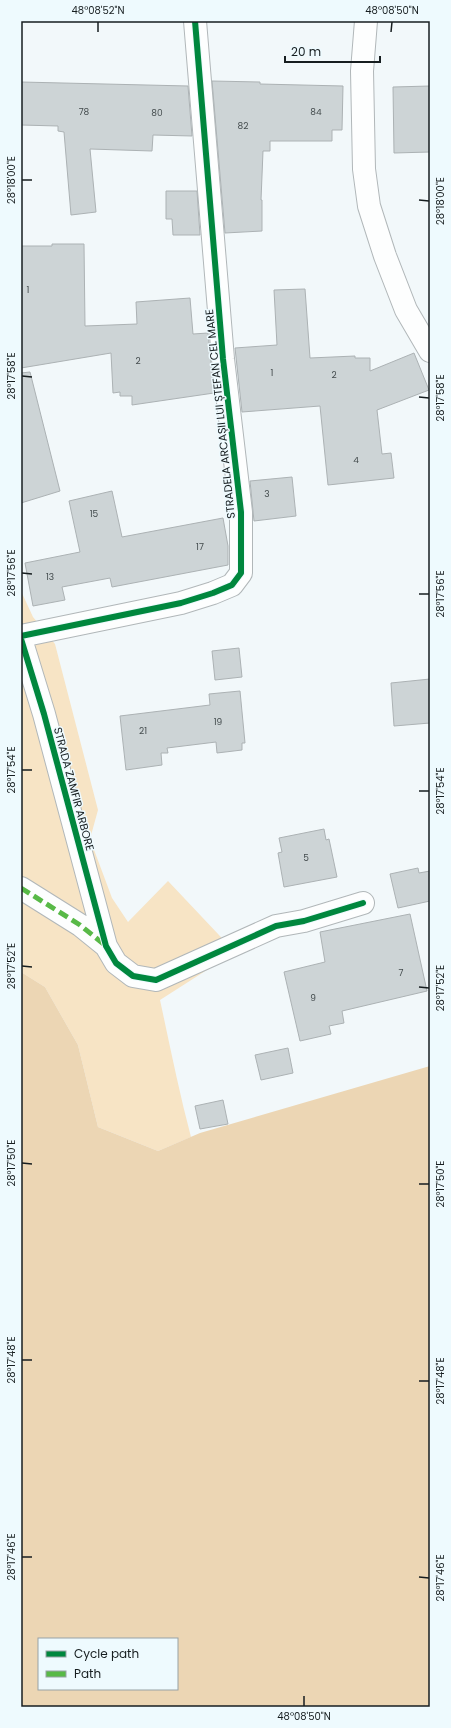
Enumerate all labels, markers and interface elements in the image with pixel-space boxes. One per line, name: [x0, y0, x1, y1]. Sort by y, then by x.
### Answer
text: 48°08'52"N: [72, 3, 124, 18]
text: 48°08'50"N: [365, 3, 419, 18]
scale bar: [285, 38, 380, 64]
text: 20 m: [291, 43, 321, 60]
house number: 78: [79, 106, 90, 118]
house number: 84: [310, 106, 322, 118]
house number: 80: [151, 107, 163, 119]
house number: 82: [238, 120, 248, 132]
text: 28°18'00"E: [4, 156, 19, 204]
text: 28°18'00"E: [433, 177, 448, 225]
house number: 1: [27, 284, 30, 296]
street label: STRADELA ARCAȘII LUI ȘTEFAN CEL MARE: [201, 309, 239, 519]
text: 28°17'58"E: [4, 352, 19, 400]
house number: 2: [135, 355, 141, 367]
house number: 1: [271, 367, 274, 379]
house number: 2: [331, 369, 337, 381]
text: 28°17'58"E: [433, 374, 448, 422]
house number: 4: [353, 454, 359, 466]
house number: 3: [264, 488, 270, 500]
house number: 15: [90, 508, 99, 520]
house number: 17: [196, 541, 204, 553]
text: 28°17'56"E: [4, 549, 19, 597]
text: 28°17'56"E: [433, 570, 448, 618]
house number: 13: [46, 571, 54, 583]
house number: 19: [214, 716, 223, 728]
house number: 21: [139, 725, 147, 737]
street label: STRADA ZAMFIR ARBORE: [50, 726, 98, 852]
text: 28°17'54"E: [4, 746, 19, 794]
text: 28°17'54"E: [433, 767, 448, 815]
house number: 5: [303, 852, 309, 864]
text: 28°17'52"E: [4, 943, 19, 989]
text: 28°17'52"E: [433, 965, 448, 1011]
house number: 7: [399, 967, 404, 979]
house number: 9: [310, 992, 316, 1004]
text: 28°17'50"E: [4, 1139, 19, 1187]
text: 28°17'50"E: [433, 1160, 448, 1208]
text: 28°17'48"E: [4, 1336, 19, 1384]
text: 28°17'48"E: [433, 1357, 448, 1405]
text: 28°17'46"E: [4, 1533, 19, 1581]
text: 28°17'46"E: [433, 1554, 448, 1602]
legend: [38, 1638, 178, 1690]
text: Cycle path: [74, 1645, 139, 1662]
text: Path: [74, 1665, 101, 1682]
text: 48°08'50"N: [277, 1709, 331, 1724]

